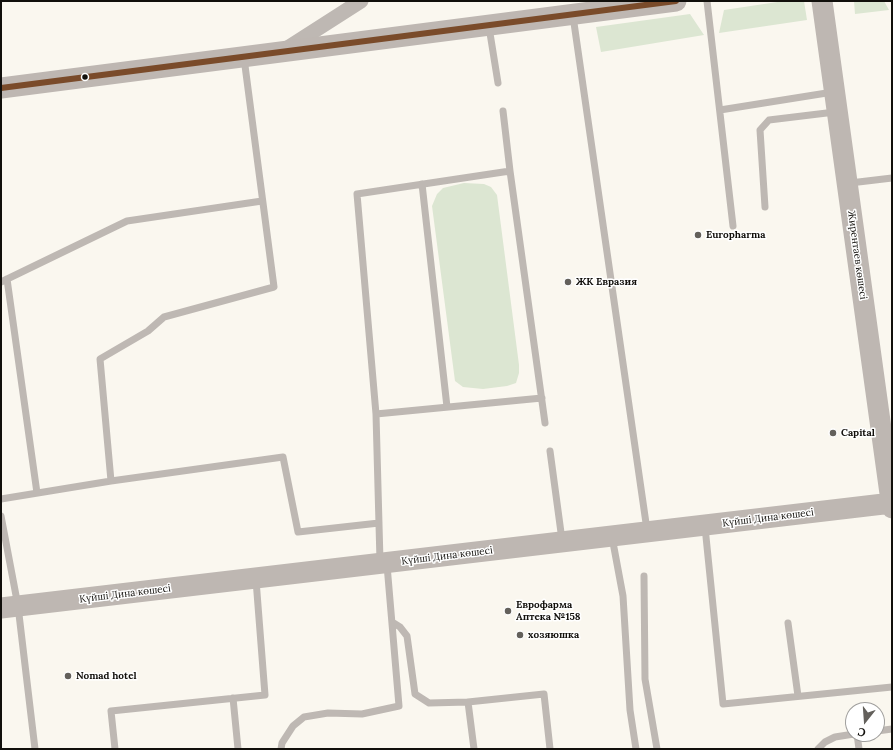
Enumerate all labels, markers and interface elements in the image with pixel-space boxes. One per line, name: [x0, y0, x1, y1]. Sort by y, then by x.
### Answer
unlabelled marker: [80, 72, 90, 82]
street label: Жирентаев көшесі: [845, 210, 869, 300]
place label: Europharma: [706, 229, 765, 241]
marker: Europharma: [693, 230, 703, 240]
place label: ЖК Евразия: [576, 276, 637, 288]
marker: ЖК Евразия: [563, 277, 573, 287]
place label: Capital: [841, 427, 875, 439]
marker: Capital: [828, 428, 838, 438]
street label: Күйші Дина көшесі: [722, 506, 814, 530]
street label: Күйші Дина көшесі: [401, 544, 493, 568]
street label: Күйші Дина көшесі: [79, 582, 171, 606]
place label: Еврофарма Аптека №158: [516, 599, 581, 622]
marker: Еврофарма Аптека №158: [503, 606, 513, 616]
place label: хозяюшка: [528, 629, 579, 641]
marker: хозяюшка: [515, 630, 525, 640]
place label: Nomad hotel: [76, 670, 137, 682]
marker: Nomad hotel: [63, 671, 73, 681]
north arrow: [845, 702, 885, 742]
text: С: [856, 725, 867, 740]

